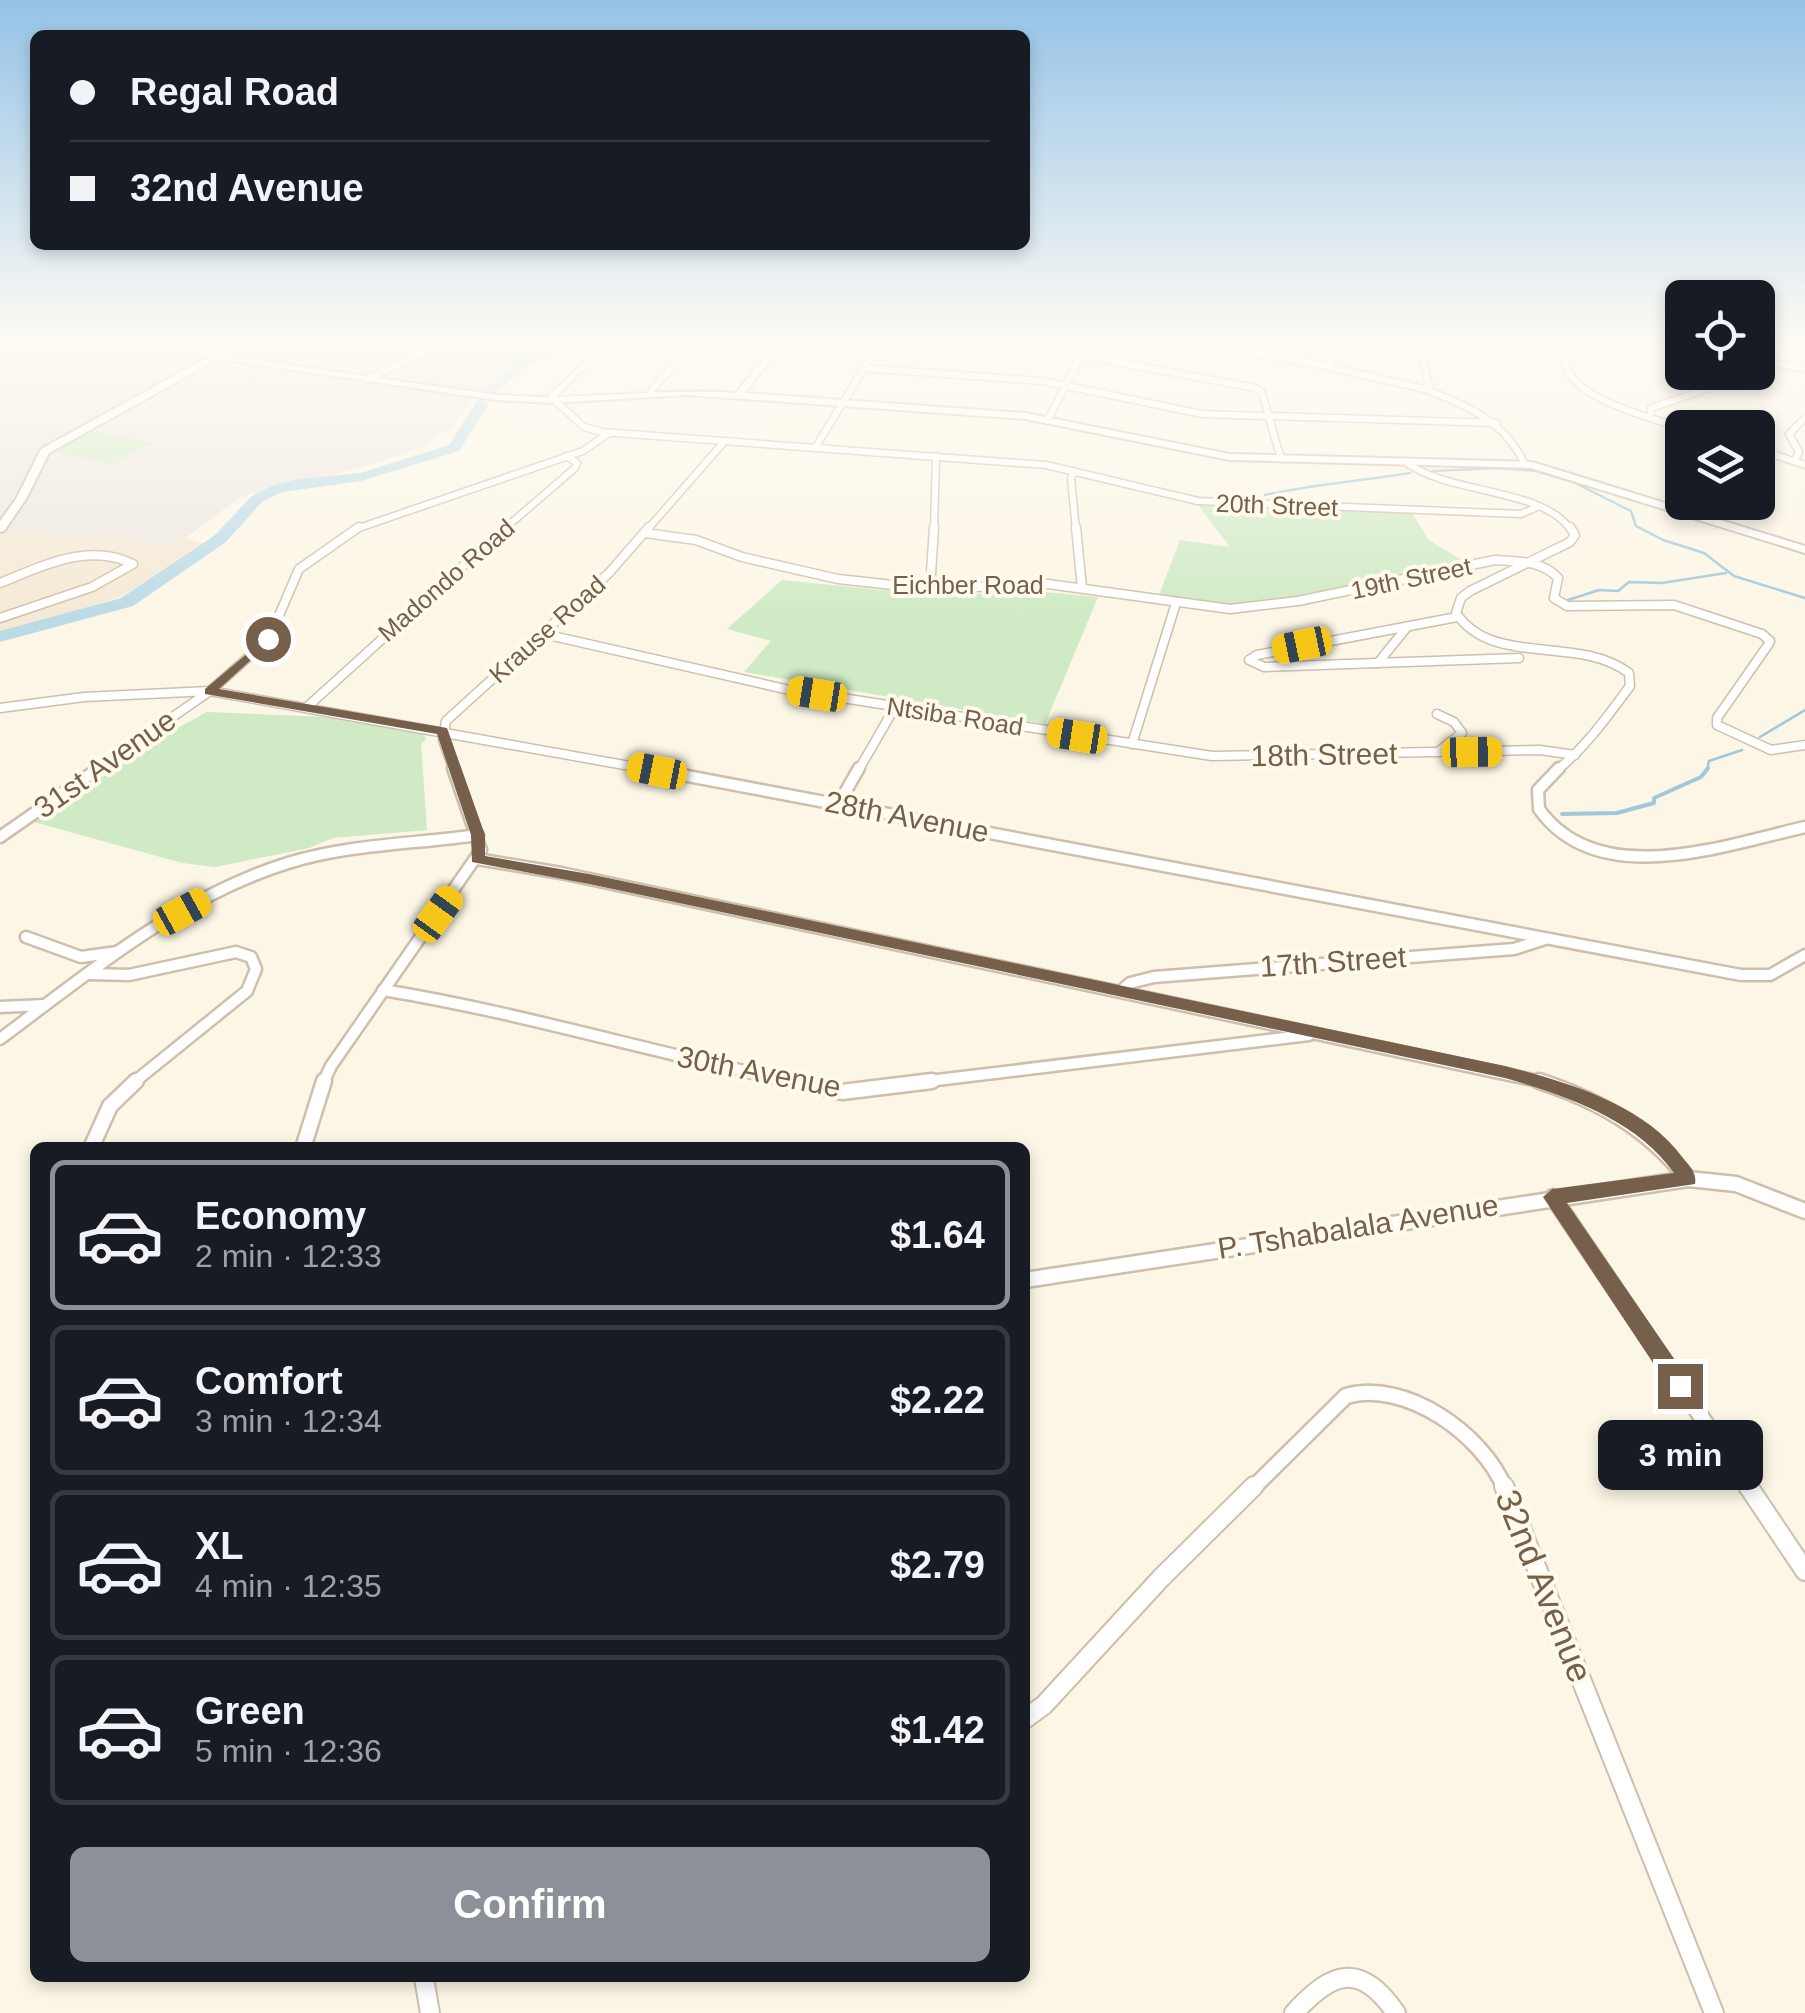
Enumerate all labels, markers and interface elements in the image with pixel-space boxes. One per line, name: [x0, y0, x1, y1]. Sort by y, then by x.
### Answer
text: Regal Road: [130, 71, 339, 113]
text: 32nd Avenue: [130, 167, 364, 209]
map controls: [1665, 280, 1775, 520]
button: locate: [1665, 280, 1775, 390]
button: layers: [1665, 410, 1775, 520]
street label: 20th Street: [1215, 489, 1339, 521]
street label: Madondo Road: [372, 513, 520, 647]
street label: 19th Street: [1348, 552, 1474, 604]
street label: Krause Road: [483, 570, 611, 688]
street label: Eichber Road: [892, 571, 1044, 599]
route start: [246, 617, 291, 662]
car: [1270, 624, 1334, 666]
car: [785, 674, 849, 714]
street label: Ntsiba Road: [885, 691, 1025, 741]
street label: 31st Avenue: [28, 703, 182, 824]
car: [1045, 716, 1109, 756]
car: [1442, 736, 1502, 768]
street label: 18th Street: [1250, 737, 1398, 772]
car: [625, 751, 689, 791]
street label: 28th Avenue: [822, 784, 992, 849]
car: [408, 881, 468, 947]
car: [148, 884, 216, 940]
street label: 17th Street: [1259, 940, 1408, 983]
street label: 30th Avenue: [674, 1039, 844, 1104]
street label: P. Tshabalala Avenue: [1215, 1188, 1501, 1265]
icon: car: [75, 1190, 165, 1280]
text: Economy: [195, 1195, 366, 1237]
text: $1.64: [890, 1214, 985, 1256]
text: 2 min · 12:33: [195, 1238, 382, 1274]
icon: car: [75, 1355, 165, 1445]
text: Comfort: [195, 1360, 343, 1402]
route end: [1658, 1364, 1703, 1409]
text: $2.22: [890, 1379, 985, 1421]
text: 3 min · 12:34: [195, 1403, 382, 1439]
callout: 3 min: [1598, 1421, 1762, 1491]
text: 3 min: [1639, 1437, 1722, 1473]
street label: 32nd Avenue: [1488, 1484, 1601, 1688]
icon: car: [75, 1520, 165, 1610]
text: XL: [195, 1525, 244, 1567]
text: $2.79: [890, 1544, 985, 1586]
text: 4 min · 12:35: [195, 1568, 382, 1604]
icon: car: [75, 1685, 165, 1775]
text: Green: [195, 1690, 305, 1732]
text: $1.42: [890, 1709, 985, 1751]
text: 5 min · 12:36: [195, 1733, 382, 1769]
button: Confirm: [70, 1847, 990, 1962]

